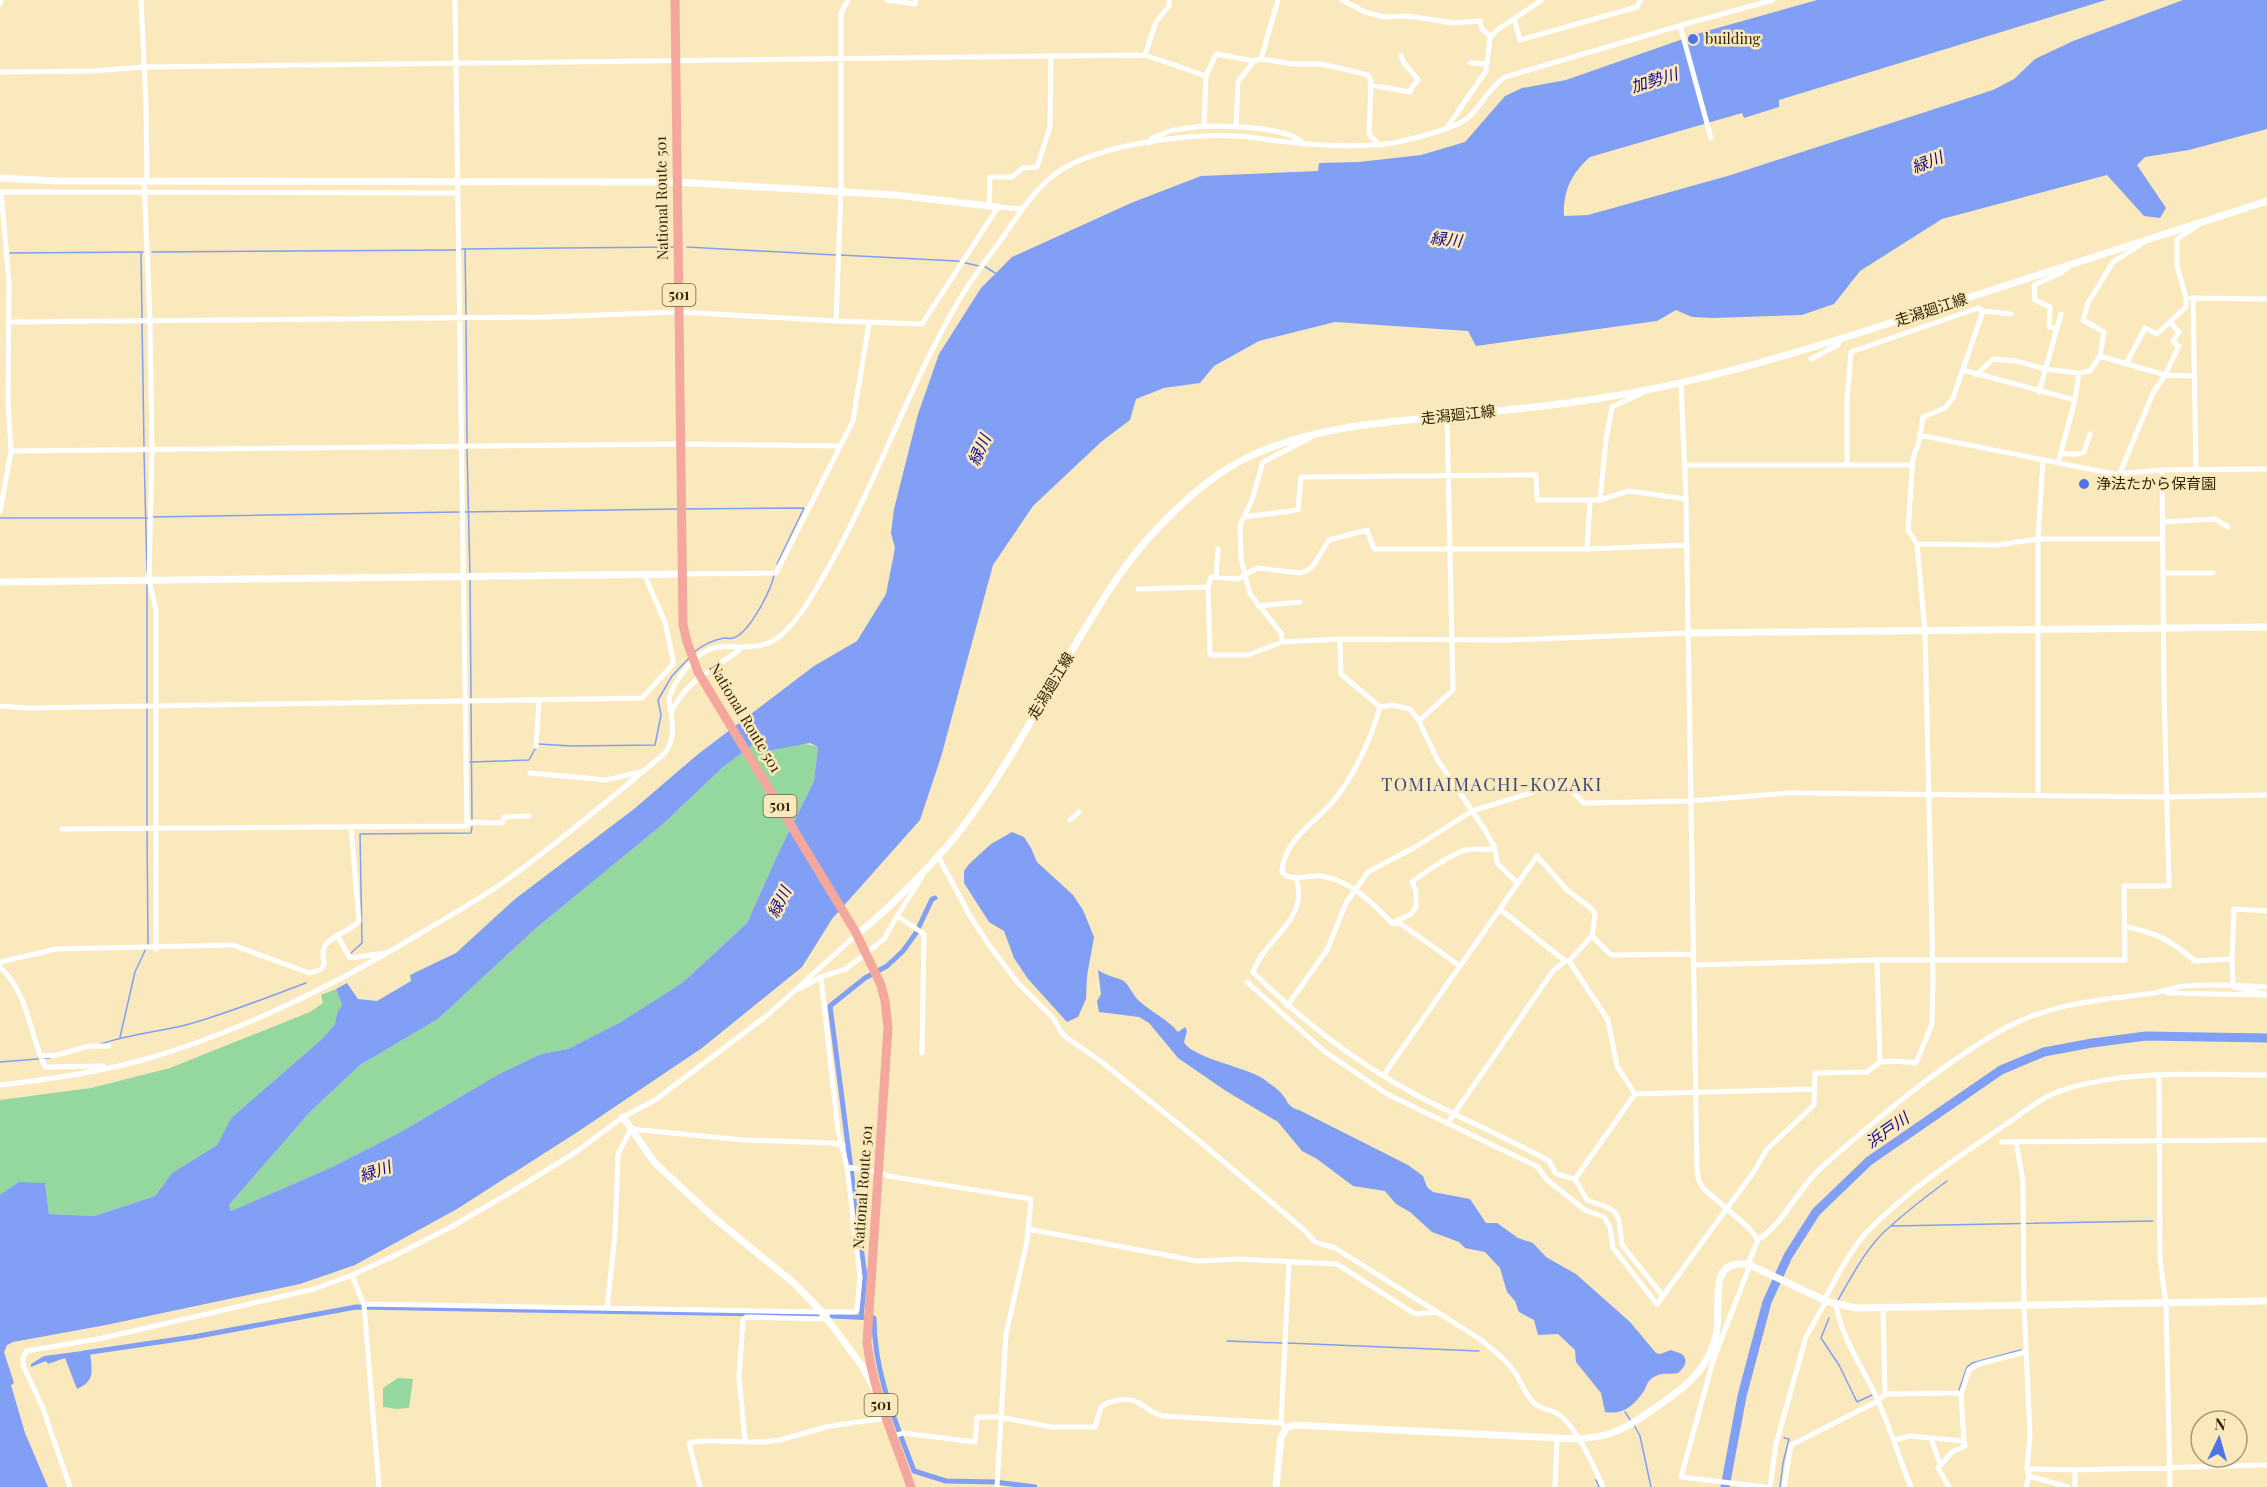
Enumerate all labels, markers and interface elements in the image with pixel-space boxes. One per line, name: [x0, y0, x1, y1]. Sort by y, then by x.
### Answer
place label: building: [1705, 28, 1761, 48]
marker: building: [1686, 32, 1700, 46]
water label: 加勢川: [1628, 62, 1682, 97]
street label: National Route 501: [650, 135, 672, 260]
water label: 緑川: [1908, 145, 1947, 177]
water label: 緑川: [1429, 226, 1465, 251]
road number: 501: [662, 284, 696, 306]
street label: 走潟廻江線: [1892, 288, 1969, 330]
street label: 走潟廻江線: [1420, 400, 1496, 428]
water label: 緑川: [962, 429, 995, 469]
place label: 浄法たから保育園: [2096, 473, 2216, 493]
marker: 浄法たから保育園: [2077, 477, 2091, 491]
street label: 走潟廻江線: [1022, 648, 1078, 723]
street label: National Route 501: [705, 659, 787, 776]
district label: TOMIAIMACHI-KOZAKI: [1381, 772, 1603, 796]
road number: 501: [764, 795, 796, 817]
water label: 緑川: [762, 881, 796, 921]
water label: 浜戸川: [1861, 1106, 1914, 1152]
street label: National Route 501: [848, 1124, 876, 1250]
water label: 緑川: [356, 1155, 395, 1186]
road number: 501: [864, 1394, 898, 1416]
north arrow: [2189, 1409, 2249, 1469]
text: N: [2214, 1413, 2227, 1435]

